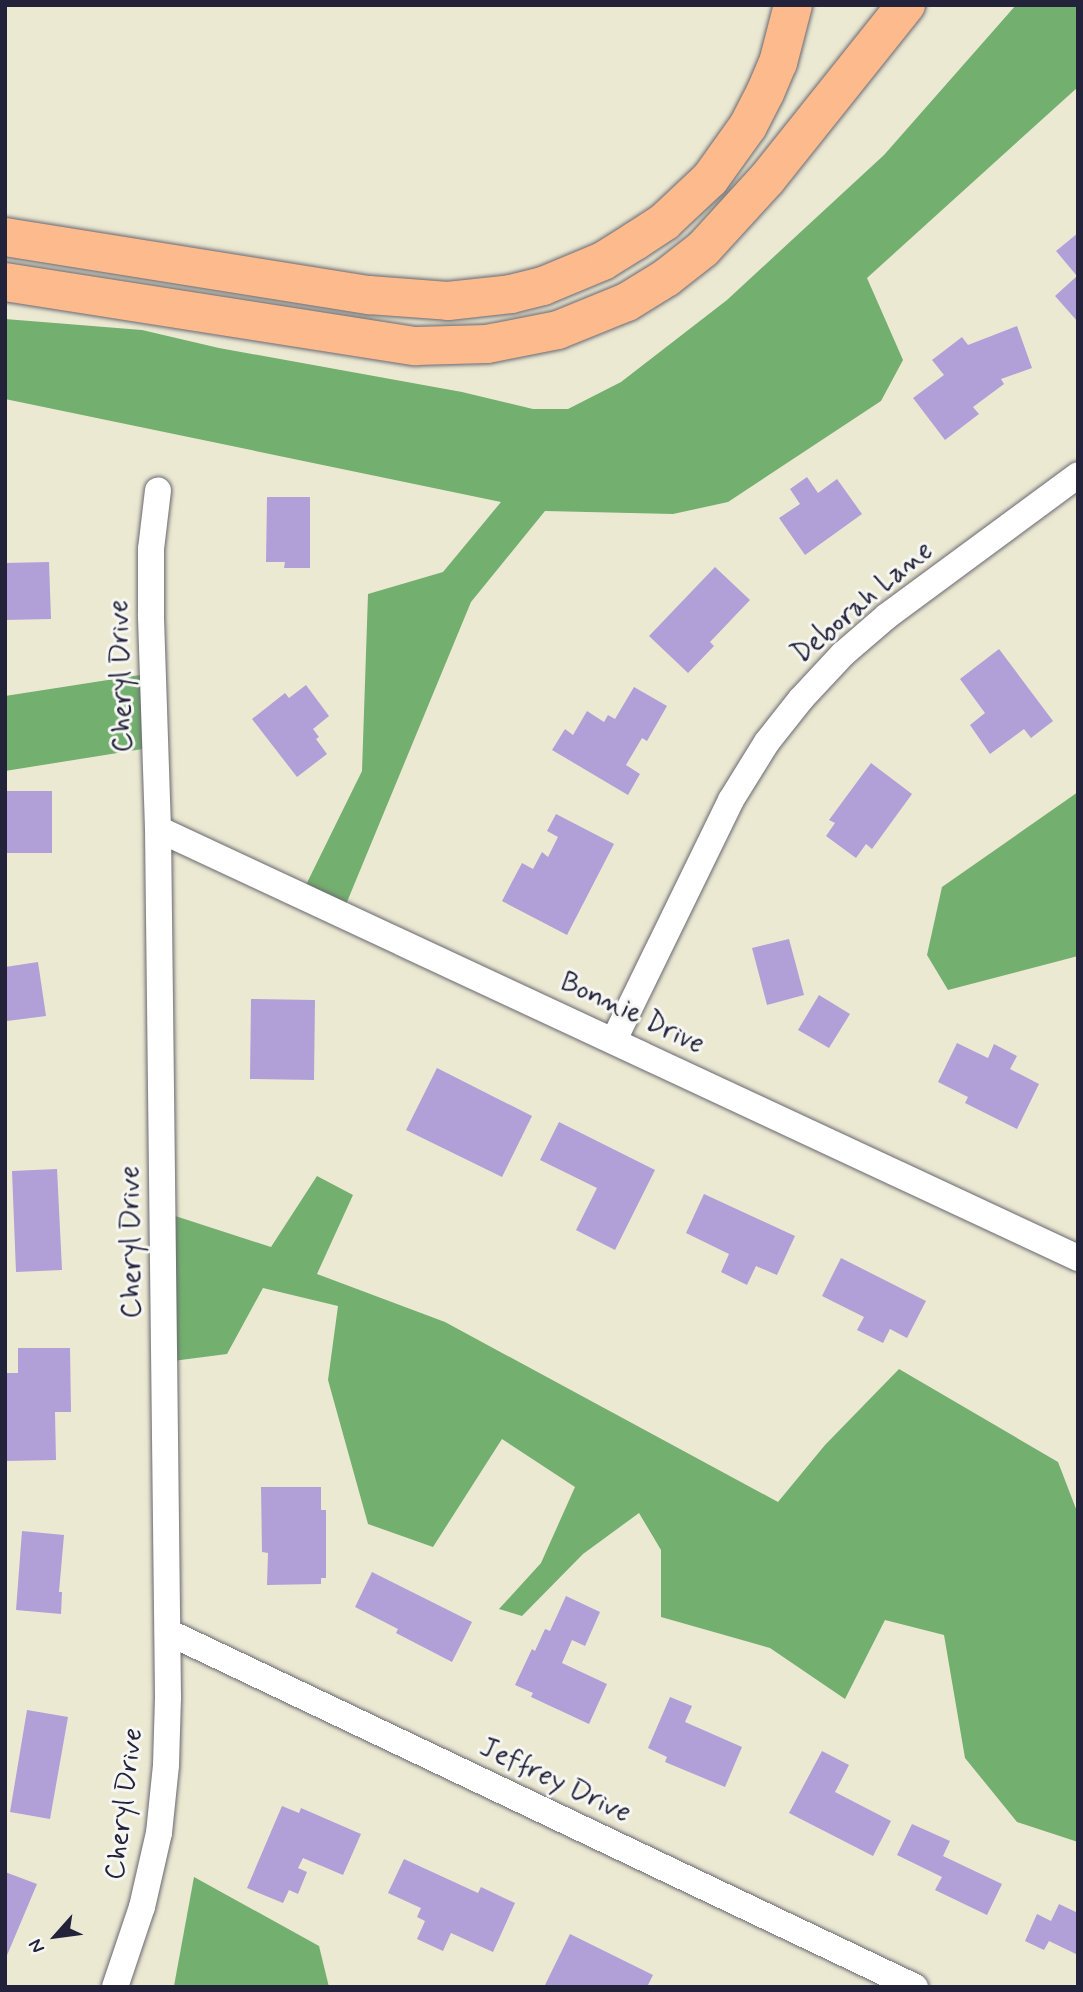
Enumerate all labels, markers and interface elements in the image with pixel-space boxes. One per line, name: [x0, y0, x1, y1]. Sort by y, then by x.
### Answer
street label: Deborah Lane: [787, 535, 939, 671]
street label: Cheryl Drive: [103, 600, 141, 752]
street label: Bonnie Drive: [554, 966, 710, 1062]
street label: Cheryl Drive: [114, 1166, 150, 1318]
street label: Cheryl Drive: [99, 1727, 151, 1881]
street label: Jeffrey Drive: [475, 1732, 635, 1830]
north arrow: [21, 1901, 91, 1971]
text: N: [23, 1935, 51, 1958]

